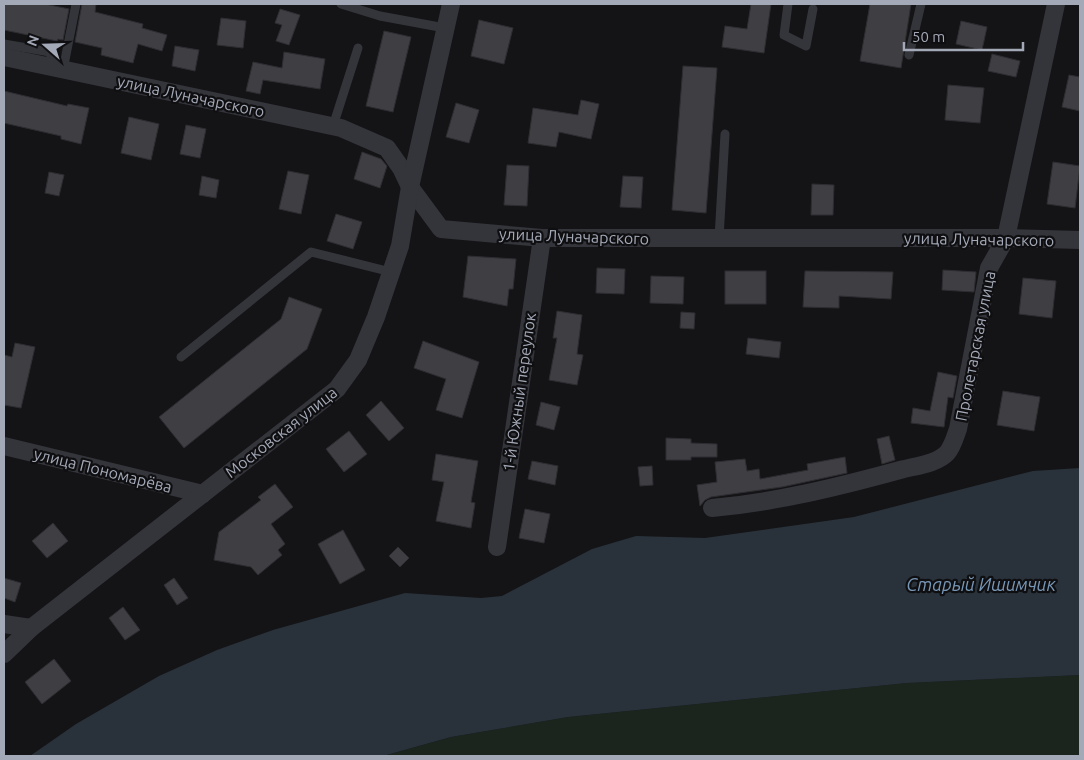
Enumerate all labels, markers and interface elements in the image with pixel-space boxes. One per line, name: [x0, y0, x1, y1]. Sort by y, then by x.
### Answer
north arrow: [20, 20, 70, 70]
scale bar: [904, 20, 1023, 52]
text: 50 m: [912, 28, 945, 45]
text: N: [23, 33, 42, 48]
street label: улица Луначарского: [116, 72, 266, 120]
street label: улица Луначарского: [499, 224, 649, 248]
street label: улица Луначарского: [904, 229, 1054, 249]
street label: Пролетарская улица: [952, 269, 998, 423]
street label: 1-й Южный переулок: [499, 312, 539, 472]
street label: Московская улица: [222, 383, 340, 481]
street label: улица Пономарёва: [32, 444, 174, 496]
water label: Старый Ишимчик: [906, 574, 1056, 594]

